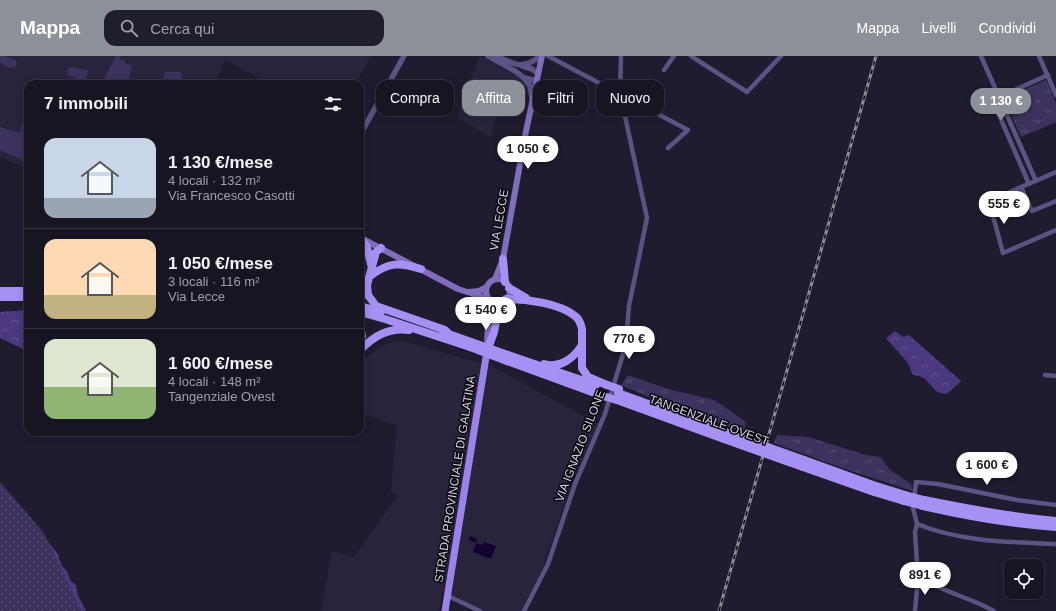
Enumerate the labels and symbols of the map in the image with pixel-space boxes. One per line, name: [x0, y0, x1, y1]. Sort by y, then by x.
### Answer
pin: 1 130 €: [964, 88, 1038, 122]
pin: 1 050 €: [491, 136, 565, 170]
street label: VIA LECCE: [487, 188, 511, 252]
pin: 555 €: [976, 191, 1032, 225]
pin: 1 540 €: [449, 297, 523, 331]
pin: 770 €: [601, 326, 657, 360]
street label: STRADA PROVINCIALE DI GALATINA: [432, 375, 478, 583]
street label: VIA IGNAZIO SILONE: [552, 388, 608, 504]
street label: TANGENZIALE OVEST: [647, 392, 771, 448]
pin: 1 600 €: [950, 452, 1024, 486]
pin: 891 €: [897, 562, 953, 596]

